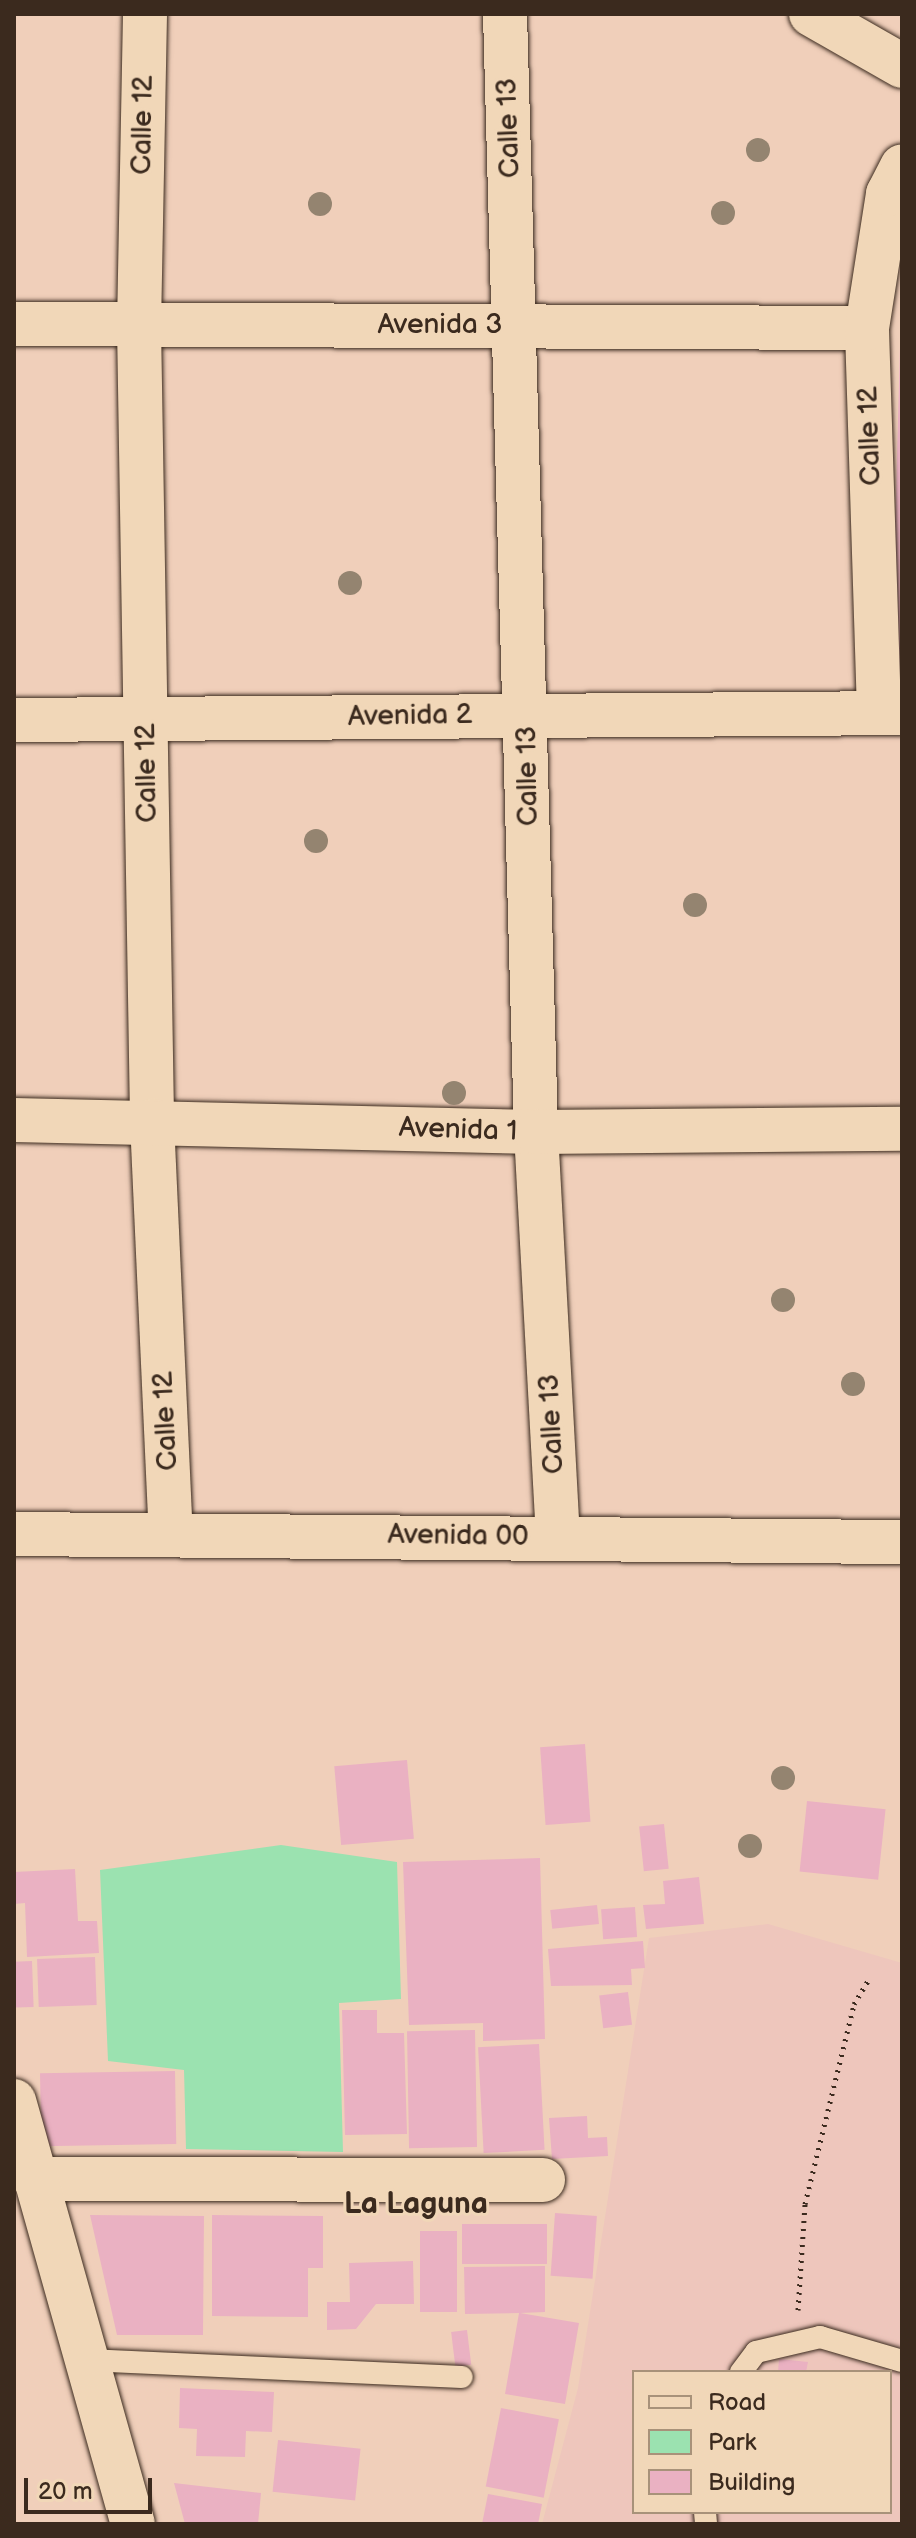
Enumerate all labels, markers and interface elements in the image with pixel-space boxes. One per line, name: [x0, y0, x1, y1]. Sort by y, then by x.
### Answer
street label: Calle 12: [125, 75, 161, 175]
street label: Calle 13: [490, 77, 528, 179]
street label: Avenida 3: [377, 308, 503, 342]
street label: Calle 12: [851, 386, 889, 486]
street label: Avenida 2: [348, 698, 472, 734]
street label: Calle 12: [129, 723, 165, 823]
street label: Calle 13: [510, 726, 546, 826]
street label: Avenida 1: [398, 1111, 518, 1149]
street label: Calle 12: [147, 1370, 185, 1472]
street label: Calle 13: [533, 1373, 571, 1475]
street label: Avenida 00: [387, 1518, 529, 1554]
district label: La Laguna: [344, 2186, 488, 2222]
legend: [632, 2370, 892, 2514]
text: Road: [708, 2388, 766, 2417]
text: Park: [708, 2428, 756, 2457]
scale bar: [28, 2462, 156, 2512]
text: Building: [708, 2468, 795, 2497]
text: 20 m: [38, 2477, 93, 2506]

